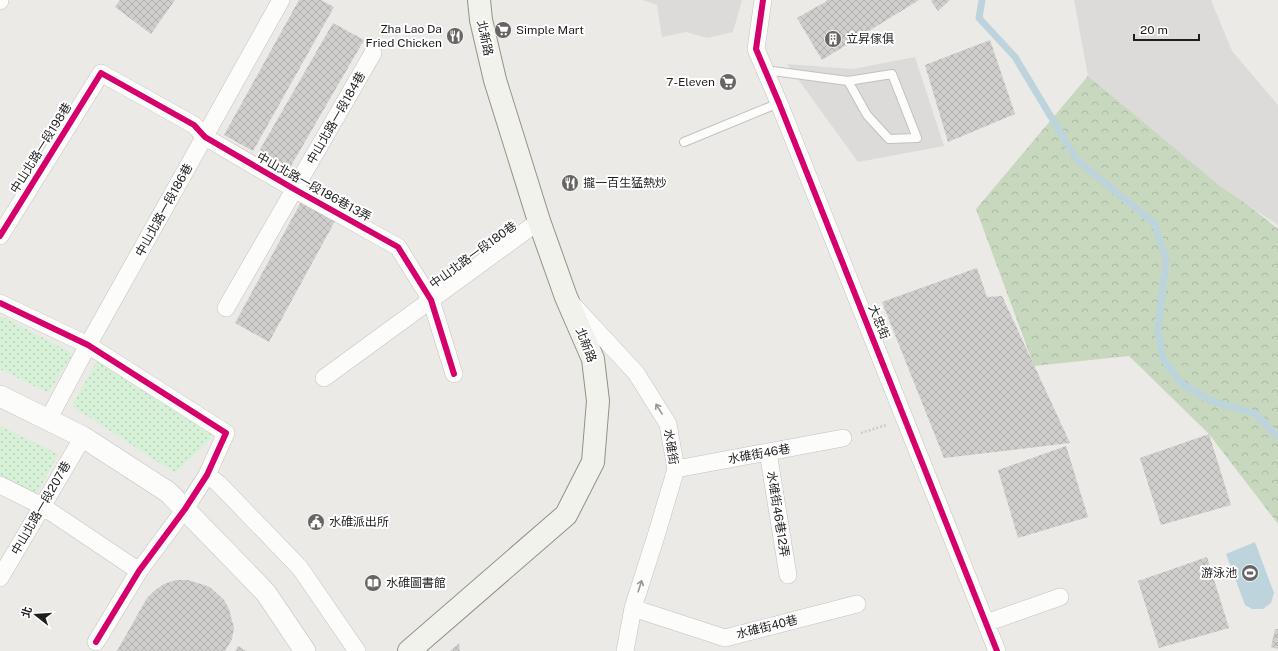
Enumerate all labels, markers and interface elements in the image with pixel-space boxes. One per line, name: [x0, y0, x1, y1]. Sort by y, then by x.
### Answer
scale bar: [1134, 16, 1199, 42]
street label: 北新路: [474, 19, 496, 57]
supermarket icon: Simple Mart: [493, 20, 513, 40]
place label: Zha Lao Da Fried Chicken: [366, 22, 442, 50]
place label: Simple Mart: [516, 23, 584, 37]
text: 20 m: [1140, 23, 1168, 37]
restaurant icon: Zha Lao Da Fried Chicken: [445, 26, 465, 46]
building icon: 立昇傢俱: [823, 29, 843, 49]
place label: 立昇傢俱: [846, 32, 894, 46]
street label: 中山北路一段184巷: [304, 69, 368, 167]
supermarket icon: 7-Eleven: [718, 72, 738, 92]
place label: 7-Eleven: [666, 75, 715, 89]
street label: 中山北路一段198巷: [7, 100, 75, 196]
street label: 中山北路一段186巷13弄: [254, 150, 374, 224]
street label: 中山北路一段186巷: [133, 161, 195, 259]
restaurant icon: 攏一百生猛熱炒: [560, 173, 580, 193]
place label: 攏一百生猛熱炒: [583, 176, 667, 190]
street label: 中山北路一段180巷: [427, 219, 519, 291]
street label: 大忠街: [866, 303, 892, 341]
street label: 北新路: [573, 326, 599, 364]
one-way arrow: [654, 403, 662, 415]
street label: 水碓街: [661, 428, 681, 466]
street label: 水碓街46巷: [727, 442, 791, 466]
street label: 中山北路一段207巷: [9, 459, 73, 557]
street label: 水碓街46巷12弄: [764, 470, 792, 558]
public building icon: 水碓派出所: [306, 512, 326, 532]
place label: 水碓派出所: [329, 515, 389, 529]
sports icon: 游泳池: [1240, 563, 1260, 583]
place label: 游泳池: [1201, 566, 1237, 580]
library icon: 水碓圖書館: [363, 573, 383, 593]
place label: 水碓圖書館: [386, 576, 446, 590]
one-way arrow: [637, 580, 644, 593]
north arrow: [16, 595, 56, 635]
text: 北: [19, 605, 34, 619]
street label: 水碓街40巷: [735, 613, 799, 641]

